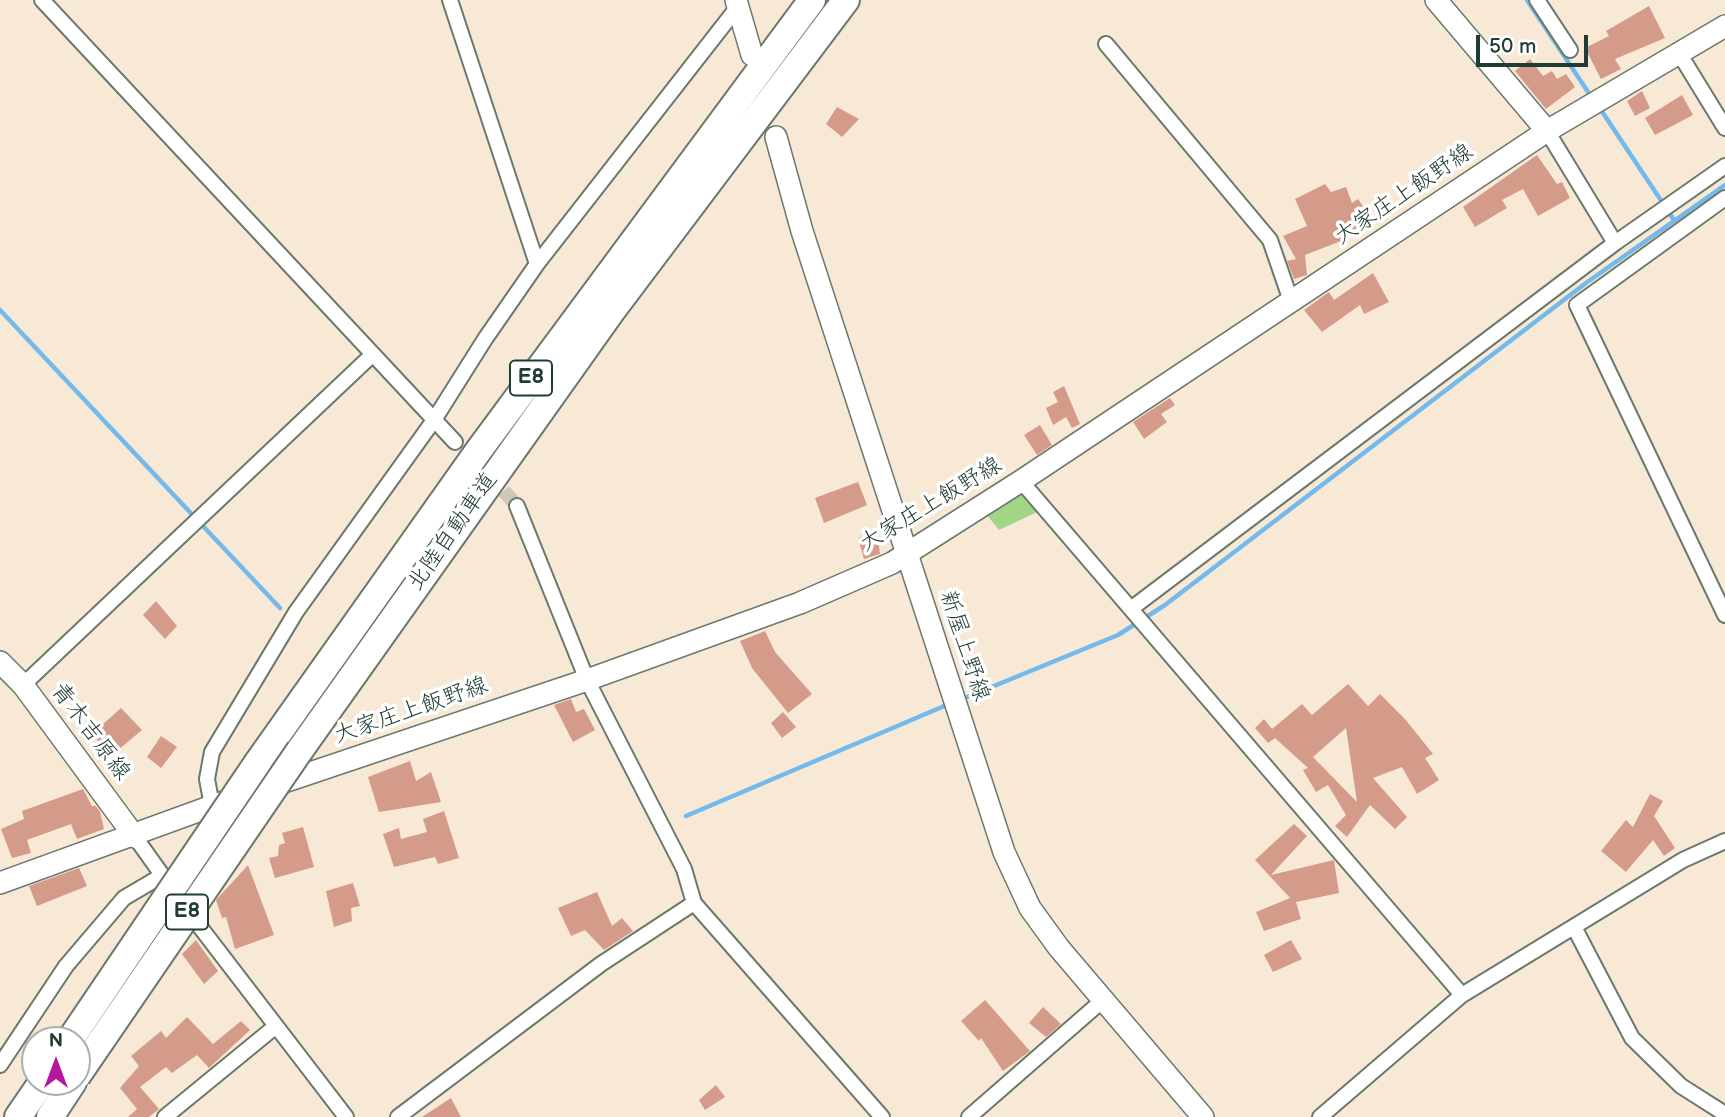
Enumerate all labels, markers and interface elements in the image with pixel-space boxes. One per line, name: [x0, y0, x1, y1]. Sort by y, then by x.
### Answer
scale bar: [1480, 21, 1592, 65]
text: 50 m: [1489, 34, 1536, 59]
street label: 大家庄上飯野線: [1330, 139, 1478, 251]
road number: E8: [510, 360, 552, 396]
street label: 大家庄上飯野線: [855, 452, 1007, 558]
street label: 北陸自動車道: [402, 468, 504, 596]
street label: 新屋上野線: [933, 587, 995, 705]
street label: 大家庄上飯野線: [330, 672, 492, 750]
street label: 青木吉原線: [44, 678, 136, 786]
road number: E8: [166, 894, 208, 930]
north arrow: [21, 1026, 91, 1096]
text: N: [49, 1030, 63, 1053]

